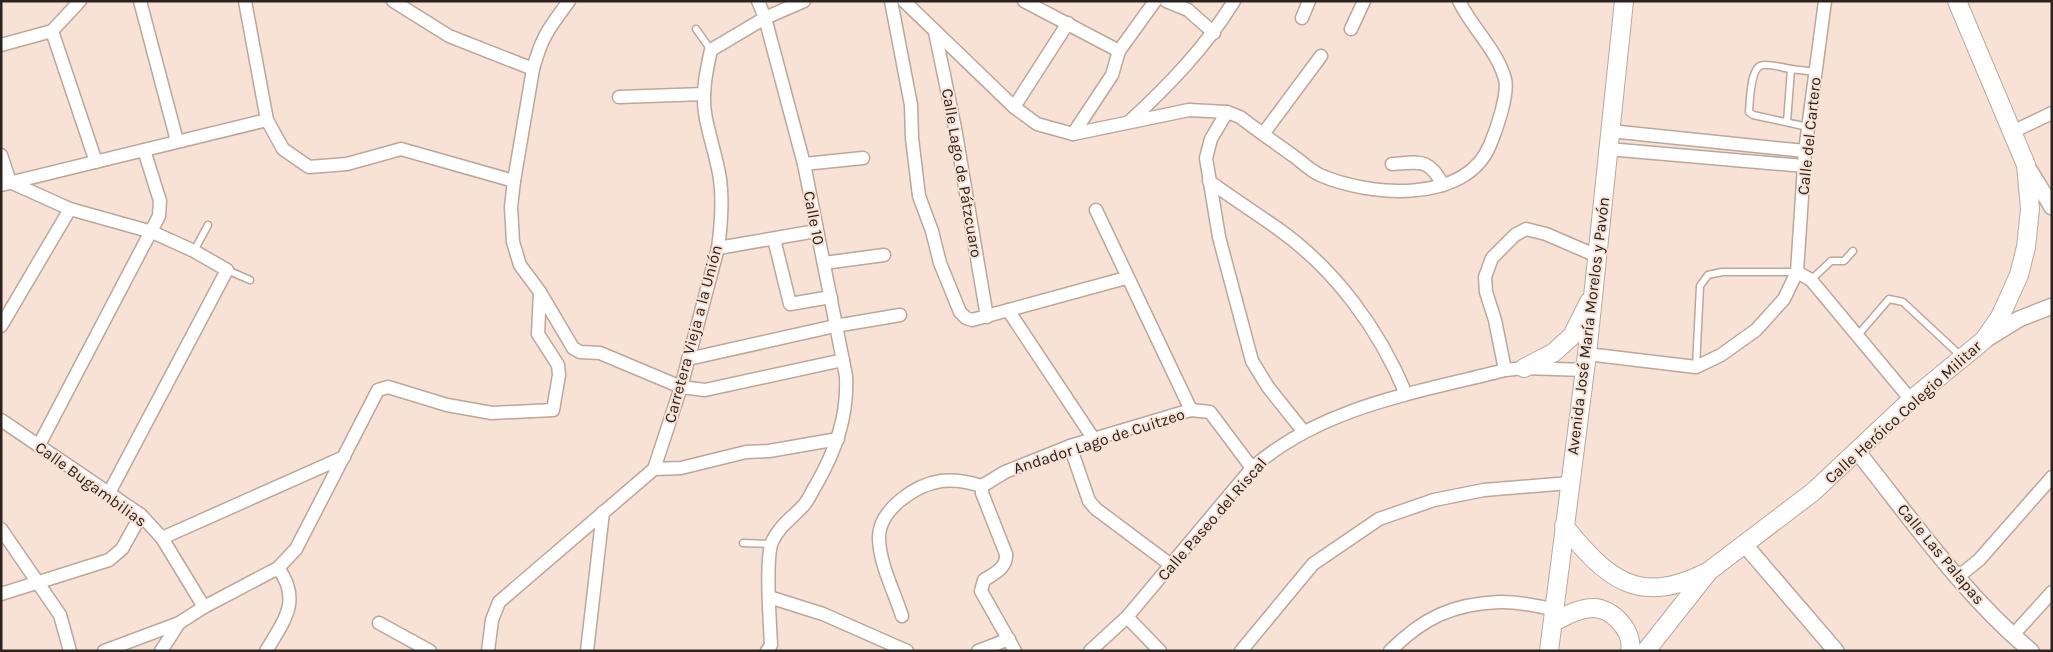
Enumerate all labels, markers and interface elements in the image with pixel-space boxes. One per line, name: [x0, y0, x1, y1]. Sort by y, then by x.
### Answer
street label: Calle del Cartero: [1793, 76, 1825, 196]
street label: Calle Lago de Pátzcuaro: [938, 87, 986, 259]
street label: Calle 10: [799, 189, 829, 247]
street label: Avenida José María Morelos y Pavón: [1563, 196, 1613, 456]
street label: Carretera Vieja a la Unión: [660, 243, 726, 425]
street label: Calle Heróico Colegio Militar: [1821, 336, 1985, 487]
street label: Andador Lago de Cuitzeo: [1011, 404, 1187, 478]
street label: Calle Bugambilias: [32, 437, 150, 531]
street label: Calle Paseo del Riscal: [1153, 454, 1271, 584]
street label: Calle Las Palapas: [1893, 500, 1989, 608]

